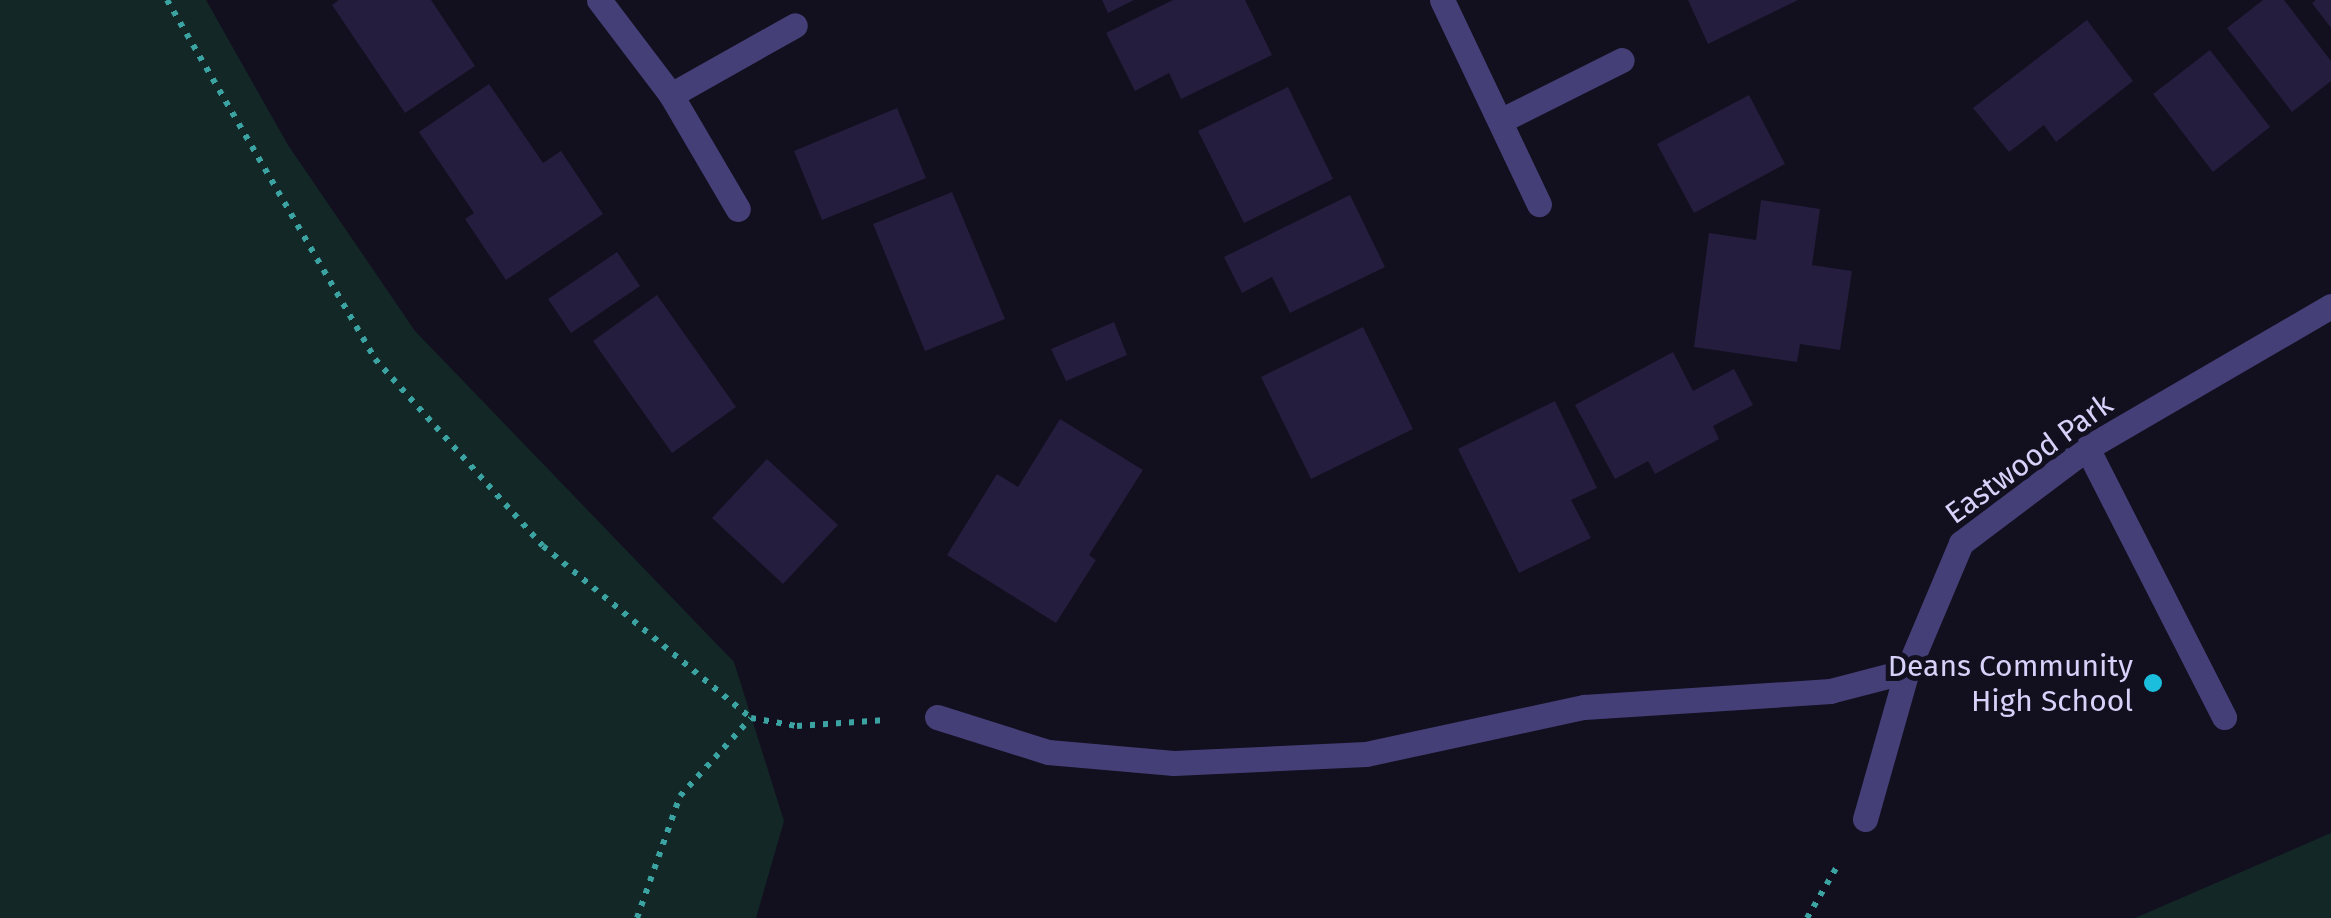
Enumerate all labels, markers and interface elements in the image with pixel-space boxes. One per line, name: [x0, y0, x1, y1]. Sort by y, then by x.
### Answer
street label: Eastwood Park: [1938, 386, 2120, 532]
place label: Deans Community High School: [1888, 648, 2133, 718]
marker: Deans Community High School: [2142, 672, 2164, 694]

